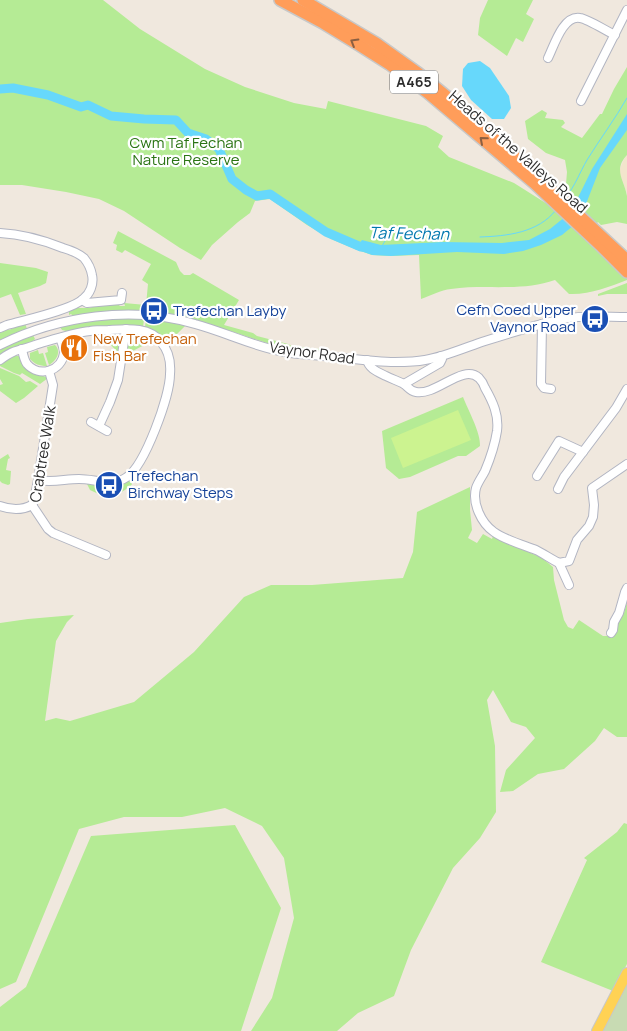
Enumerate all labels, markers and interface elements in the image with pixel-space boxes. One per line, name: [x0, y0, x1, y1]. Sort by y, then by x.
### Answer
one-way arrow: [351, 38, 360, 48]
road number: A465: [390, 70, 438, 94]
street label: Heads of the Valleys Road: [444, 85, 592, 218]
park label: Cwm Taf Fechan Nature Reserve: [129, 132, 243, 170]
one-way arrow: [480, 137, 489, 146]
water label: Taf Fechan: [369, 221, 450, 245]
bus stop icon: Trefechan Layby: [139, 296, 169, 326]
place label: Cefn Coed Upper Vaynor Road: [457, 299, 577, 337]
place label: Trefechan Layby: [173, 300, 286, 321]
bus stop icon: Cefn Coed Upper Vaynor Road: [580, 304, 610, 334]
place label: New Trefechan Fish Bar: [93, 328, 197, 366]
restaurant icon: New Trefechan Fish Bar: [59, 333, 89, 363]
street label: Vaynor Road: [268, 336, 356, 369]
street label: Crabtree Walk: [25, 404, 61, 504]
place label: Trefechan Birchway Steps: [128, 465, 233, 503]
bus stop icon: Trefechan Birchway Steps: [94, 470, 124, 500]

